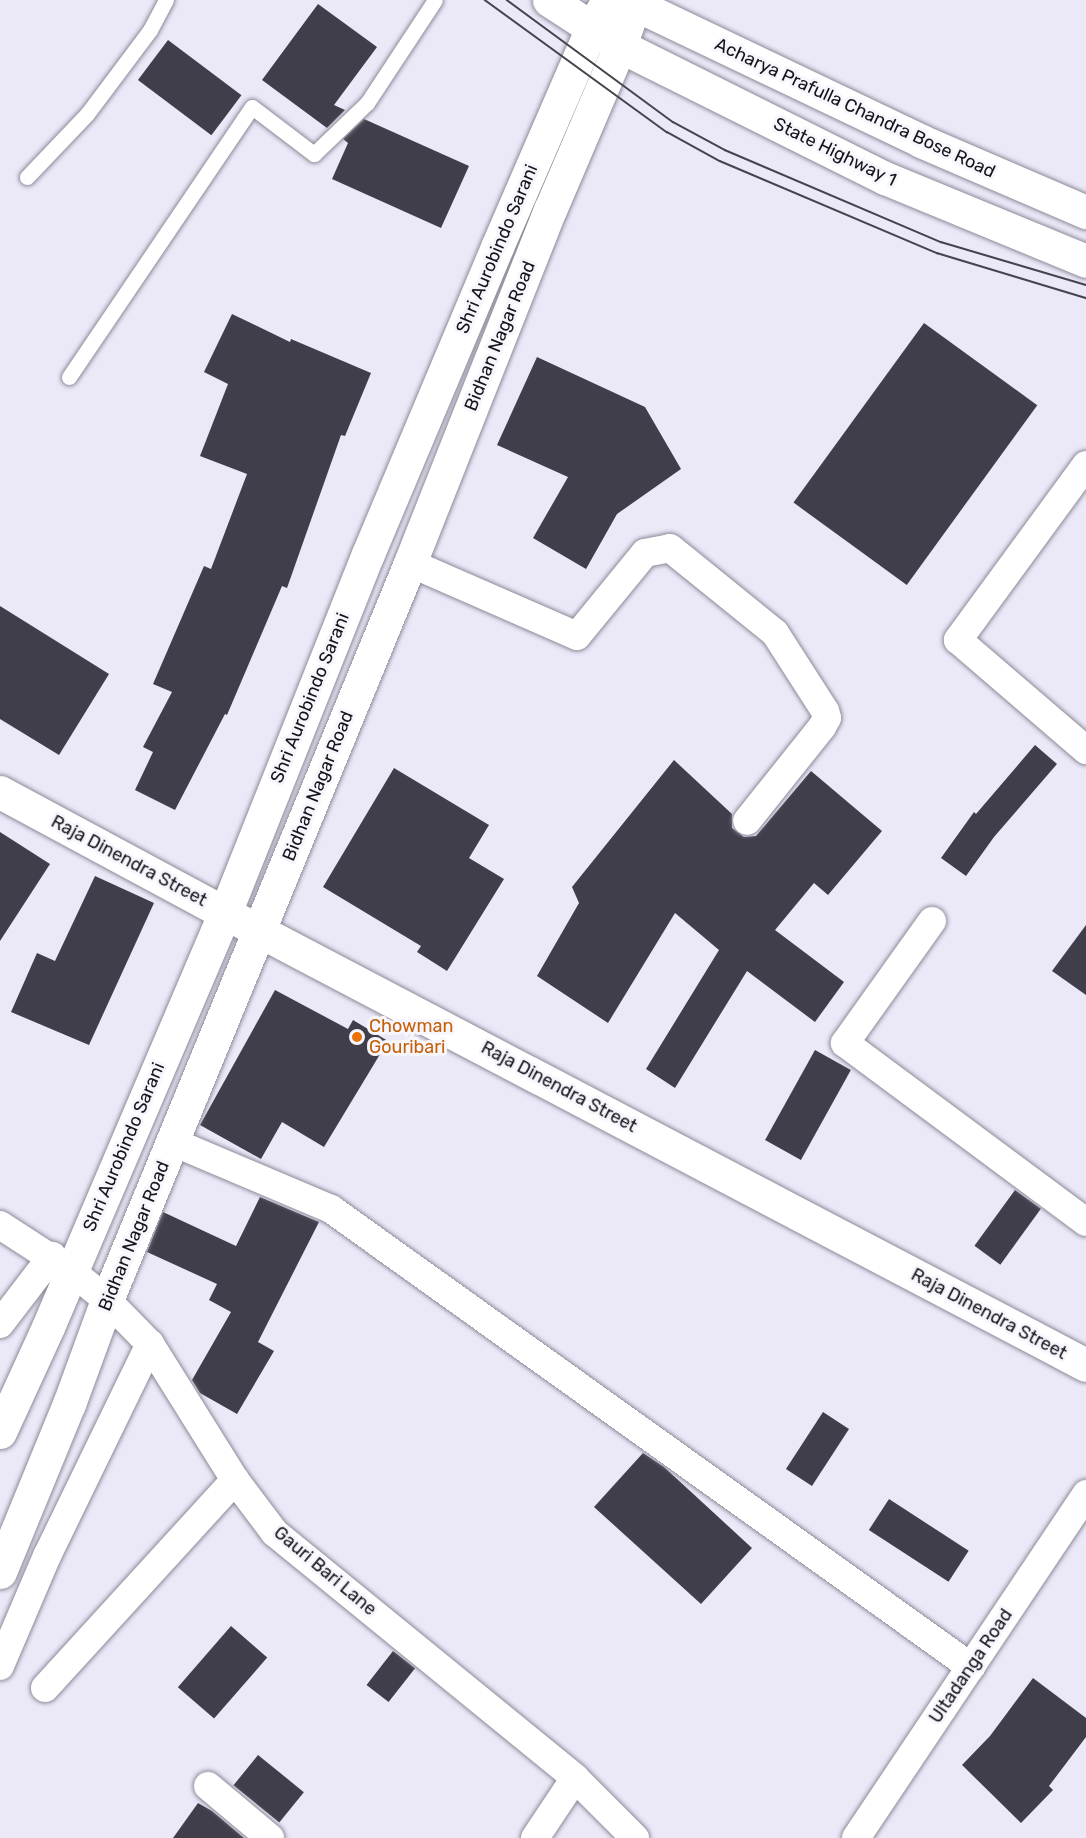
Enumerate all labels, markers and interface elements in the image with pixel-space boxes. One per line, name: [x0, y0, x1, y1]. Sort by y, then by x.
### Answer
street label: Acharya Prafulla Chandra Bose Road: [711, 33, 999, 183]
street label: State Highway 1: [770, 113, 900, 191]
street label: Shri Aurobindo Sarani: [452, 161, 542, 337]
street label: Bidhan Nagar Road: [460, 258, 540, 414]
street label: Shri Aurobindo Sarani: [266, 610, 354, 786]
street label: Bidhan Nagar Road: [278, 708, 358, 864]
street label: Raja Dinendra Street: [47, 811, 211, 911]
place label: Chowman Gouribari: [369, 1016, 453, 1058]
marker: Chowman Gouribari: [350, 1030, 364, 1044]
street label: Raja Dinendra Street: [477, 1037, 641, 1137]
street label: Shri Aurobindo Sarani: [79, 1059, 169, 1235]
street label: Bidhan Nagar Road: [94, 1158, 174, 1314]
street label: Raja Dinendra Street: [907, 1264, 1071, 1364]
street label: Gauri Bari Lane: [269, 1522, 381, 1620]
street label: Ultadanga Road: [925, 1605, 1017, 1727]

